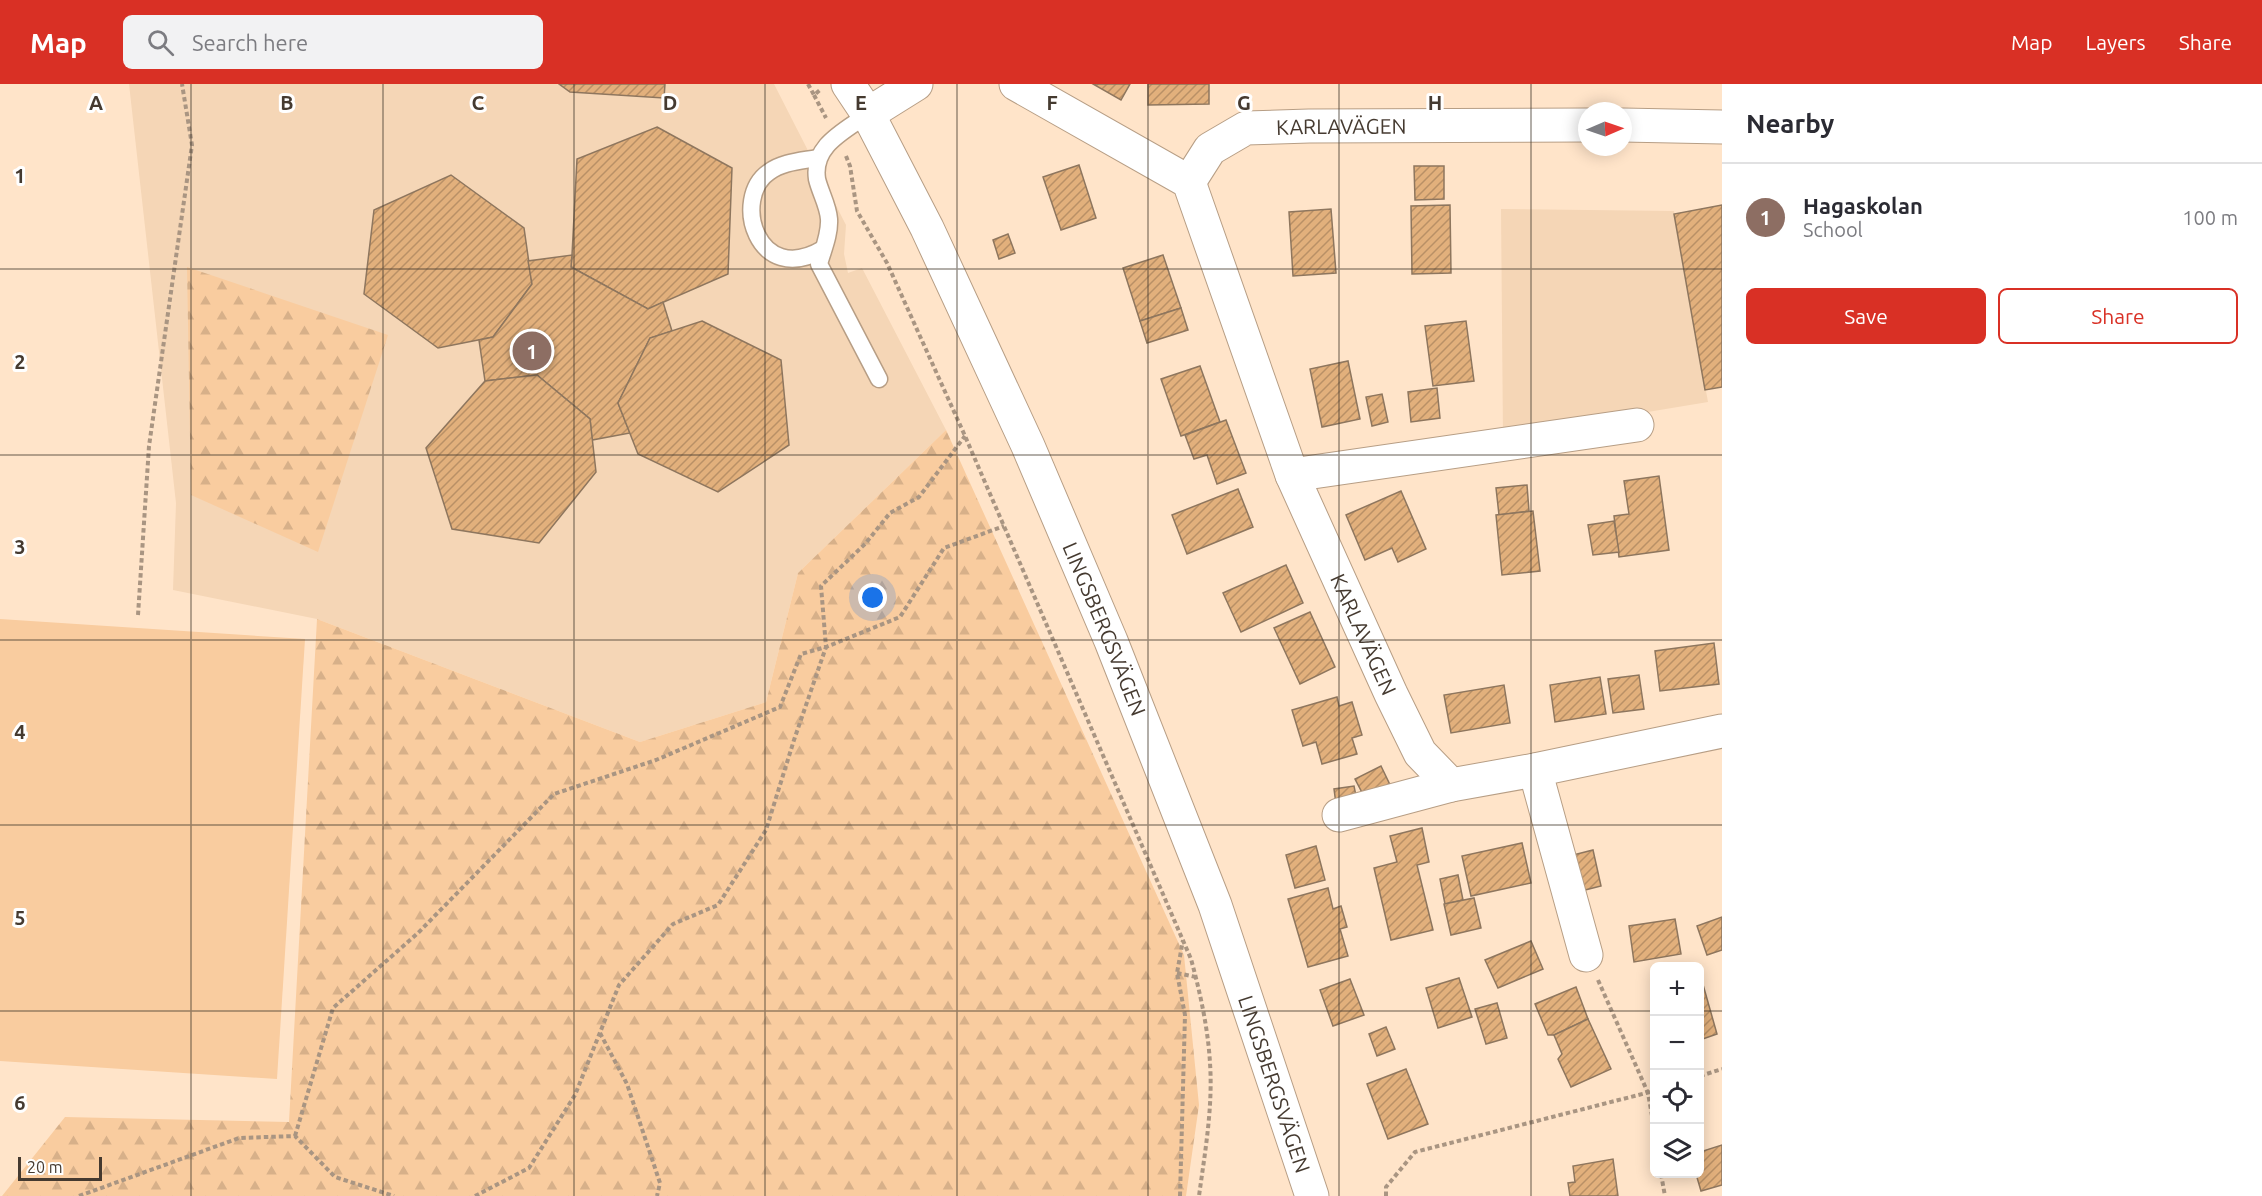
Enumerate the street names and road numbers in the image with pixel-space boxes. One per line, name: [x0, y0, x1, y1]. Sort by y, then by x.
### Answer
street label: KARLAVÄGEN: [1276, 114, 1406, 139]
street label: LINGSBERGSVÄGEN: [1058, 538, 1151, 719]
street label: KARLAVÄGEN: [1326, 570, 1402, 699]
street label: LINGSBERGSVÄGEN: [1234, 992, 1315, 1176]

